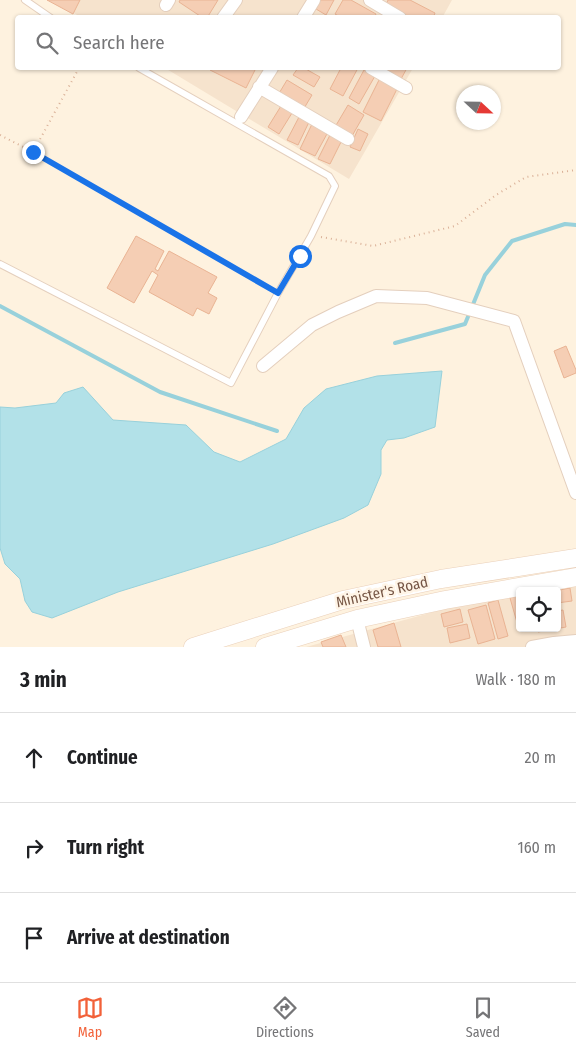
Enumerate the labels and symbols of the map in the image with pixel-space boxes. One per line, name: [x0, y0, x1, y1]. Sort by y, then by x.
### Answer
north arrow: [456, 85, 501, 130]
route end: [22, 141, 45, 164]
route start: [289, 245, 312, 268]
street label: Minister's Road: [334, 573, 430, 611]

